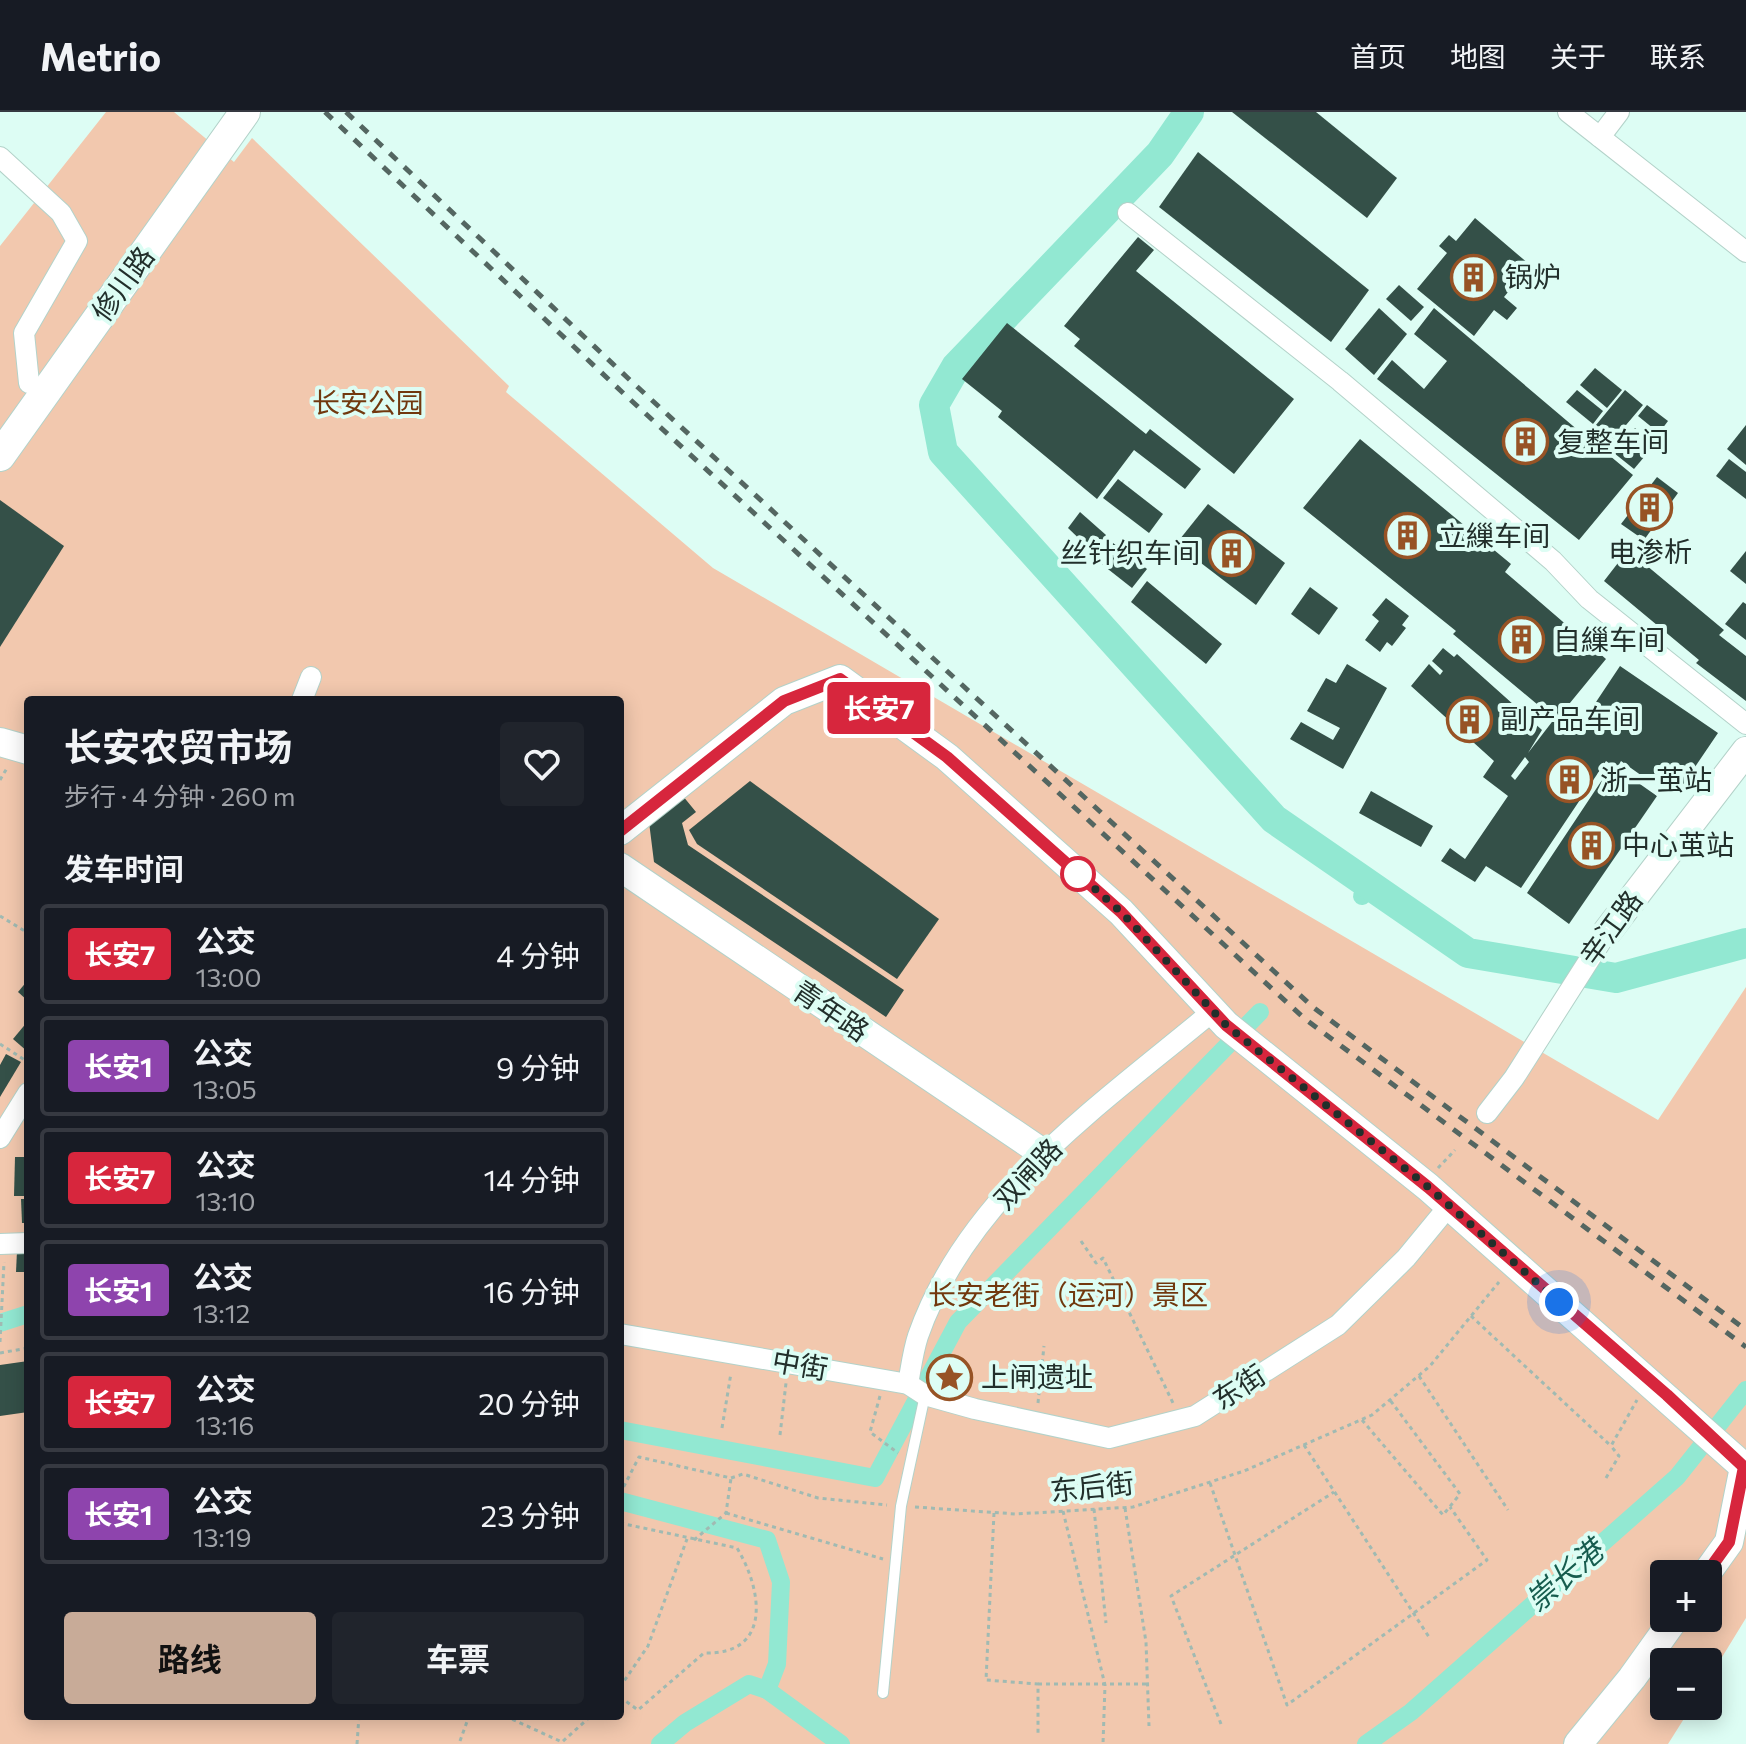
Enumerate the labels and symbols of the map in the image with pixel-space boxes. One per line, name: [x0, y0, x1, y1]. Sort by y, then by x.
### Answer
street label: 修川路: [84, 239, 161, 327]
building icon: 锅炉: [1450, 253, 1498, 301]
place label: 锅炉: [1505, 259, 1561, 293]
park label: 长安公园: [312, 385, 424, 419]
building icon: 复整车间: [1502, 418, 1550, 466]
place label: 复整车间: [1557, 424, 1669, 458]
building icon: 电渗析: [1626, 484, 1674, 532]
building icon: 立繅车间: [1383, 512, 1431, 560]
place label: 立繅车间: [1438, 518, 1550, 552]
building icon: 丝针织车间: [1207, 529, 1255, 577]
place label: 电渗析: [1608, 534, 1692, 568]
place label: 丝针织车间: [1060, 535, 1200, 569]
building icon: 自繅车间: [1498, 616, 1546, 664]
place label: 自繅车间: [1553, 622, 1665, 656]
line badge: 长安7: [833, 682, 925, 734]
building icon: 副产品车间: [1445, 695, 1493, 743]
place label: 副产品车间: [1500, 701, 1640, 735]
building icon: 浙一茧站: [1545, 756, 1593, 804]
place label: 浙一茧站: [1600, 762, 1712, 796]
building icon: 中心茧站: [1567, 821, 1615, 869]
place label: 中心茧站: [1622, 827, 1734, 861]
unlabelled marker: [1061, 857, 1095, 891]
street label: 辛江路: [1572, 883, 1649, 971]
street label: 青年路: [787, 973, 876, 1048]
street label: 双闸路: [986, 1131, 1068, 1216]
park label: 长安老街（运河）景区: [928, 1277, 1208, 1311]
your location: [1539, 1282, 1579, 1322]
street label: 中街: [770, 1342, 831, 1386]
place icon: 上闸遗址: [926, 1353, 974, 1401]
street label: 东街: [1206, 1357, 1271, 1416]
place label: 上闸遗址: [981, 1359, 1093, 1393]
street label: 东后街: [1048, 1465, 1135, 1507]
water label: 崇长港: [1517, 1528, 1612, 1618]

